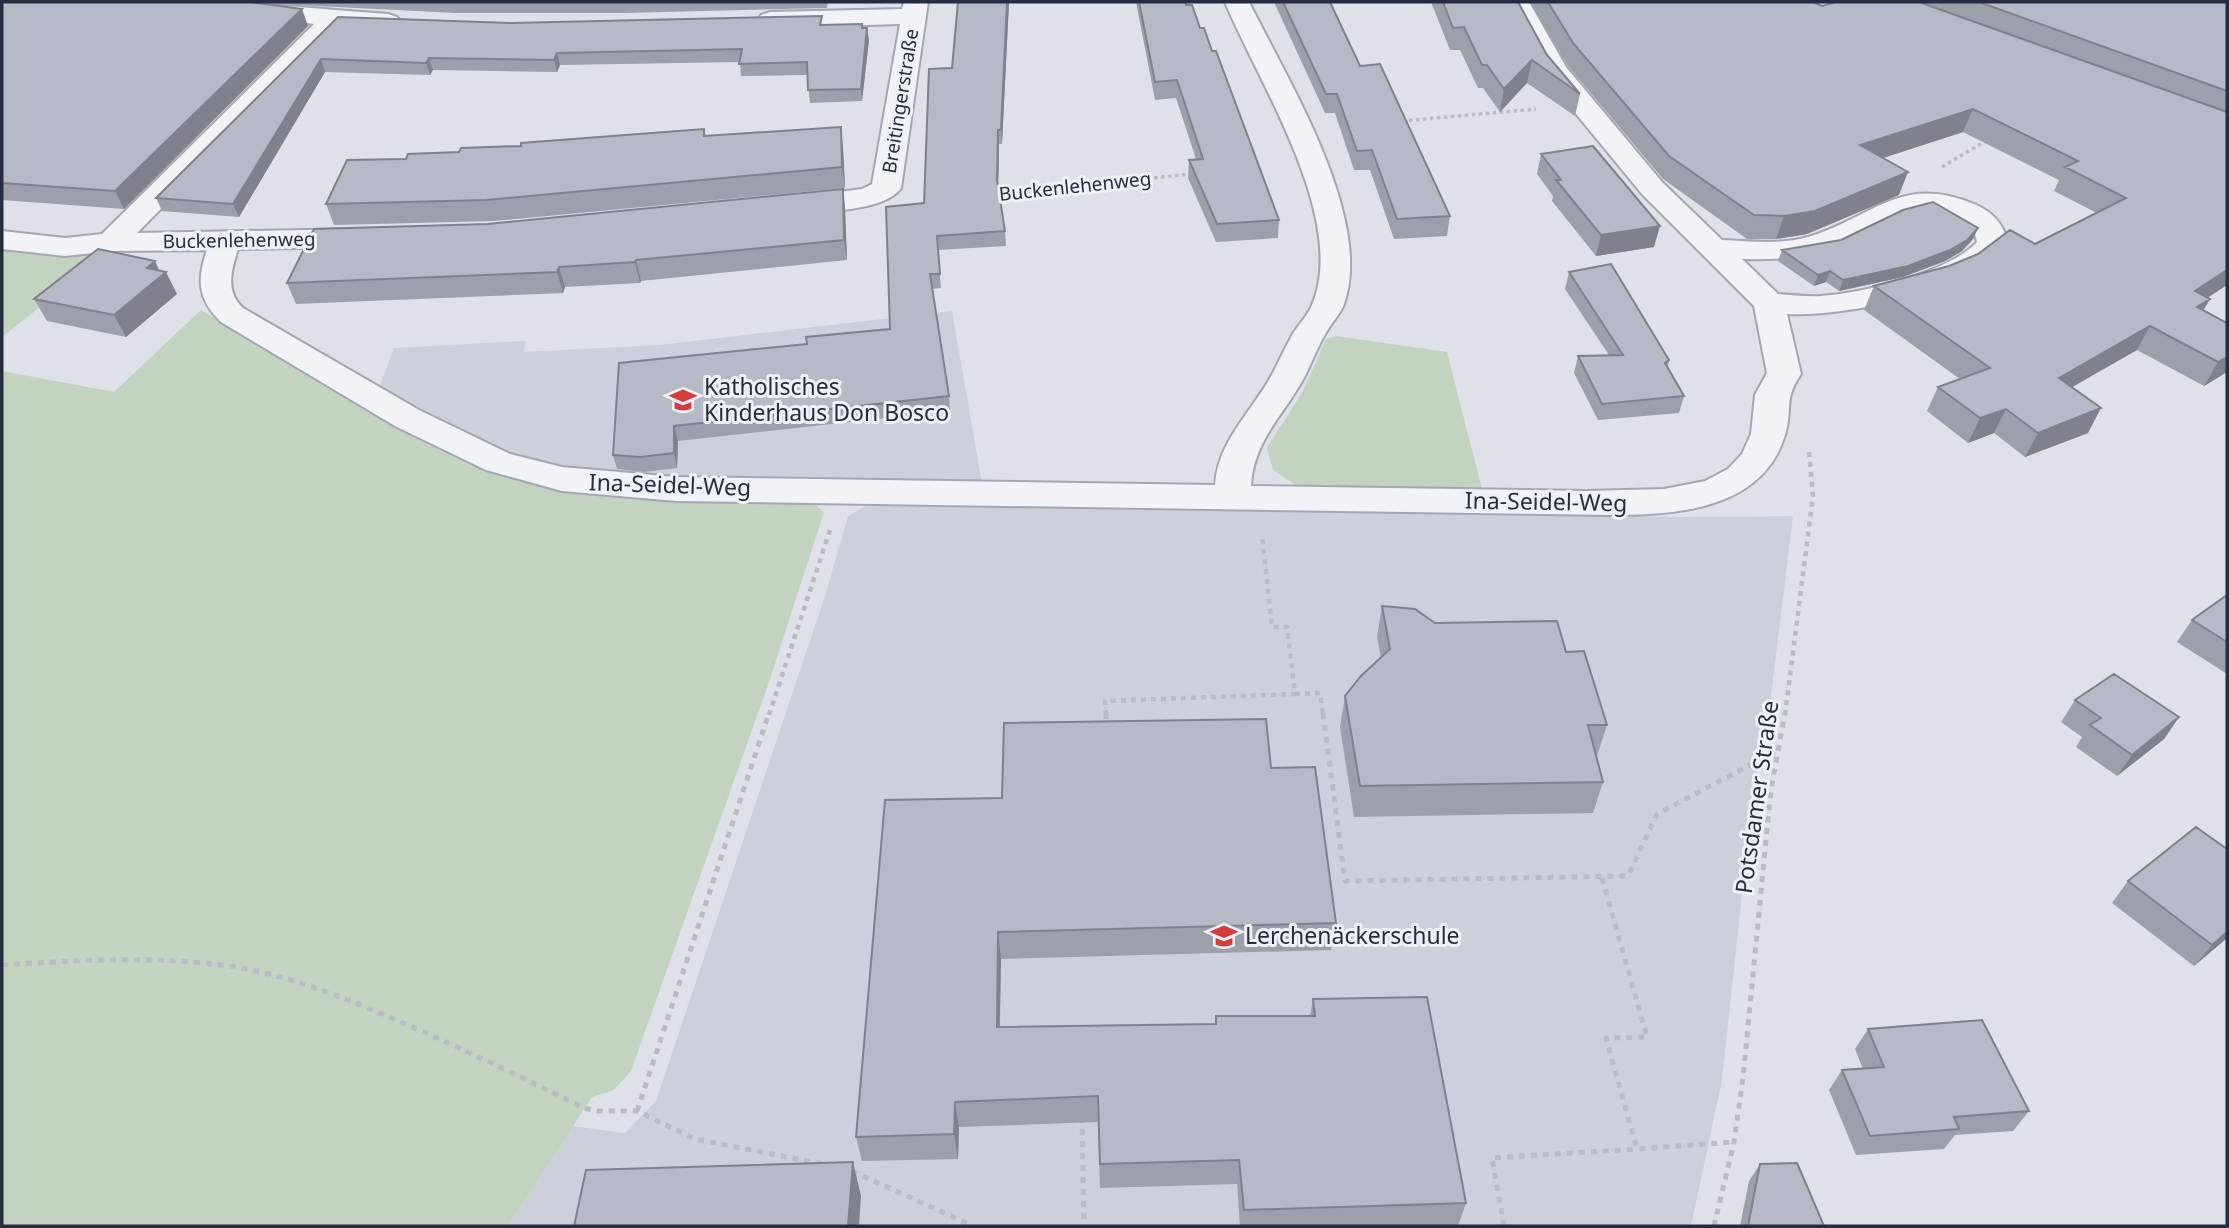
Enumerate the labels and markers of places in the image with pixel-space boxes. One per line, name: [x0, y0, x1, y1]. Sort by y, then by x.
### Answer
place label: Katholisches Kinderhaus Don Bosco: [704, 370, 949, 428]
school or university icon: Katholisches Kinderhaus Don Bosco: [668, 385, 698, 415]
place label: Lerchenäckerschule: [1245, 919, 1460, 951]
school or university icon: Lerchenäckerschule: [1209, 921, 1239, 951]

